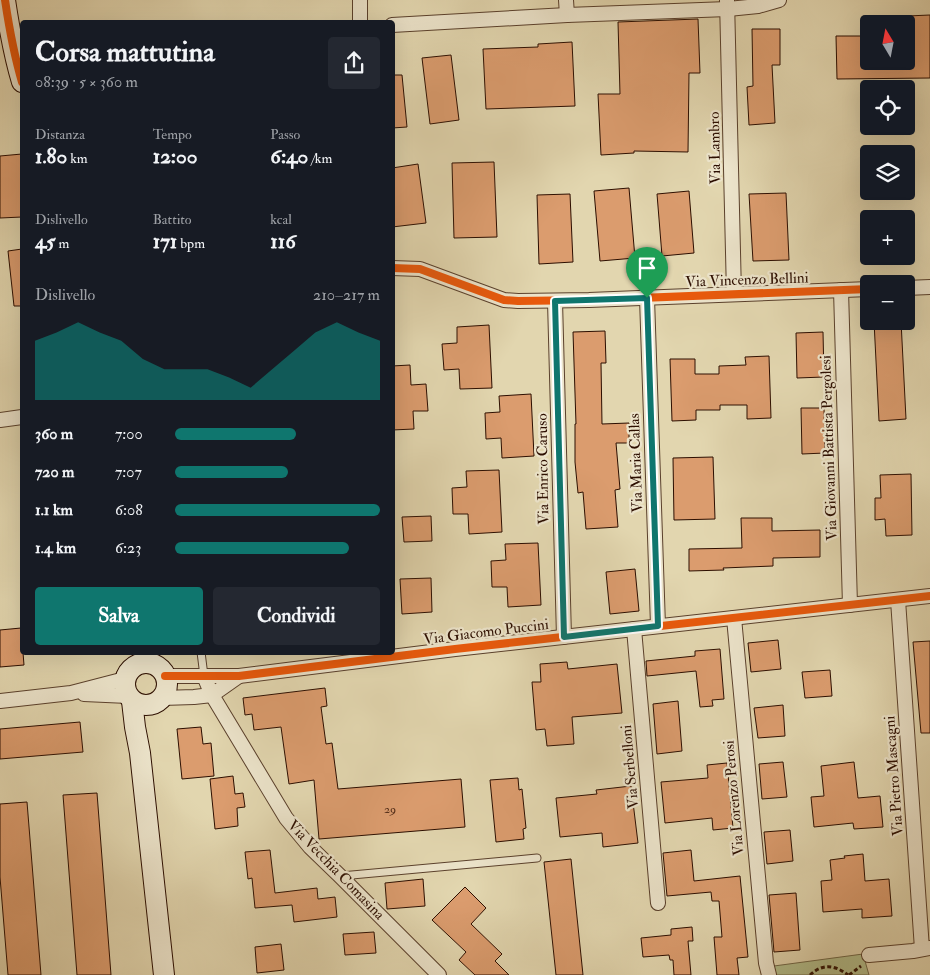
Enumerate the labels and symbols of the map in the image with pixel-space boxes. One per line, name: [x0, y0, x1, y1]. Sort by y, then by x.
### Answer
north arrow: [860, 15, 915, 70]
street label: Via Lambro: [705, 112, 725, 184]
pin: [626, 247, 668, 298]
street label: Via Vincenzo Bellini: [685, 268, 809, 292]
street label: Via Giovanni Battista Pergolesi: [816, 355, 842, 541]
street label: Via Enrico Caruso: [533, 413, 553, 525]
street label: Via Maria Callas: [625, 413, 647, 513]
street label: Via Giacomo Puccini: [422, 615, 550, 649]
street label: Via Pietro Mascagni: [880, 715, 908, 837]
street label: Via Serbelloni: [617, 724, 643, 810]
street label: Via Lorenzo Perosi: [719, 740, 749, 856]
house number: 29: [384, 802, 396, 817]
street label: Via Vecchia Comasina: [283, 816, 389, 925]

